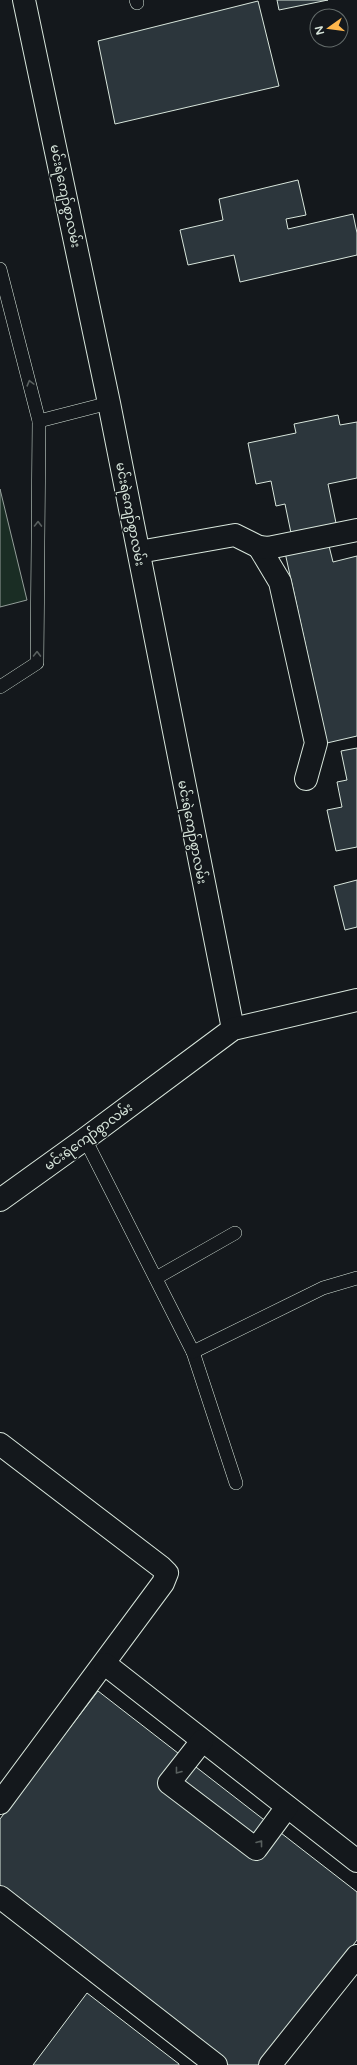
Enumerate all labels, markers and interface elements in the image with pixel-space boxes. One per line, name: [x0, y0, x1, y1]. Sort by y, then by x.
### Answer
north arrow: [309, 8, 349, 48]
text: N: [312, 24, 327, 36]
street label: မင်းရဲကျော်စွာလမ်း: [44, 143, 85, 250]
one-way arrow: [26, 380, 34, 386]
street label: မင်းရဲကျော်စွာလမ်း: [110, 461, 149, 568]
one-way arrow: [34, 521, 42, 527]
one-way arrow: [33, 651, 41, 657]
street label: မင်းရဲကျော်စွာလမ်း: [172, 779, 211, 886]
street label: မင်းရဲကျော်စွာလမ်း: [41, 1099, 137, 1176]
one-way arrow: [176, 1767, 183, 1774]
one-way arrow: [255, 1840, 262, 1848]

